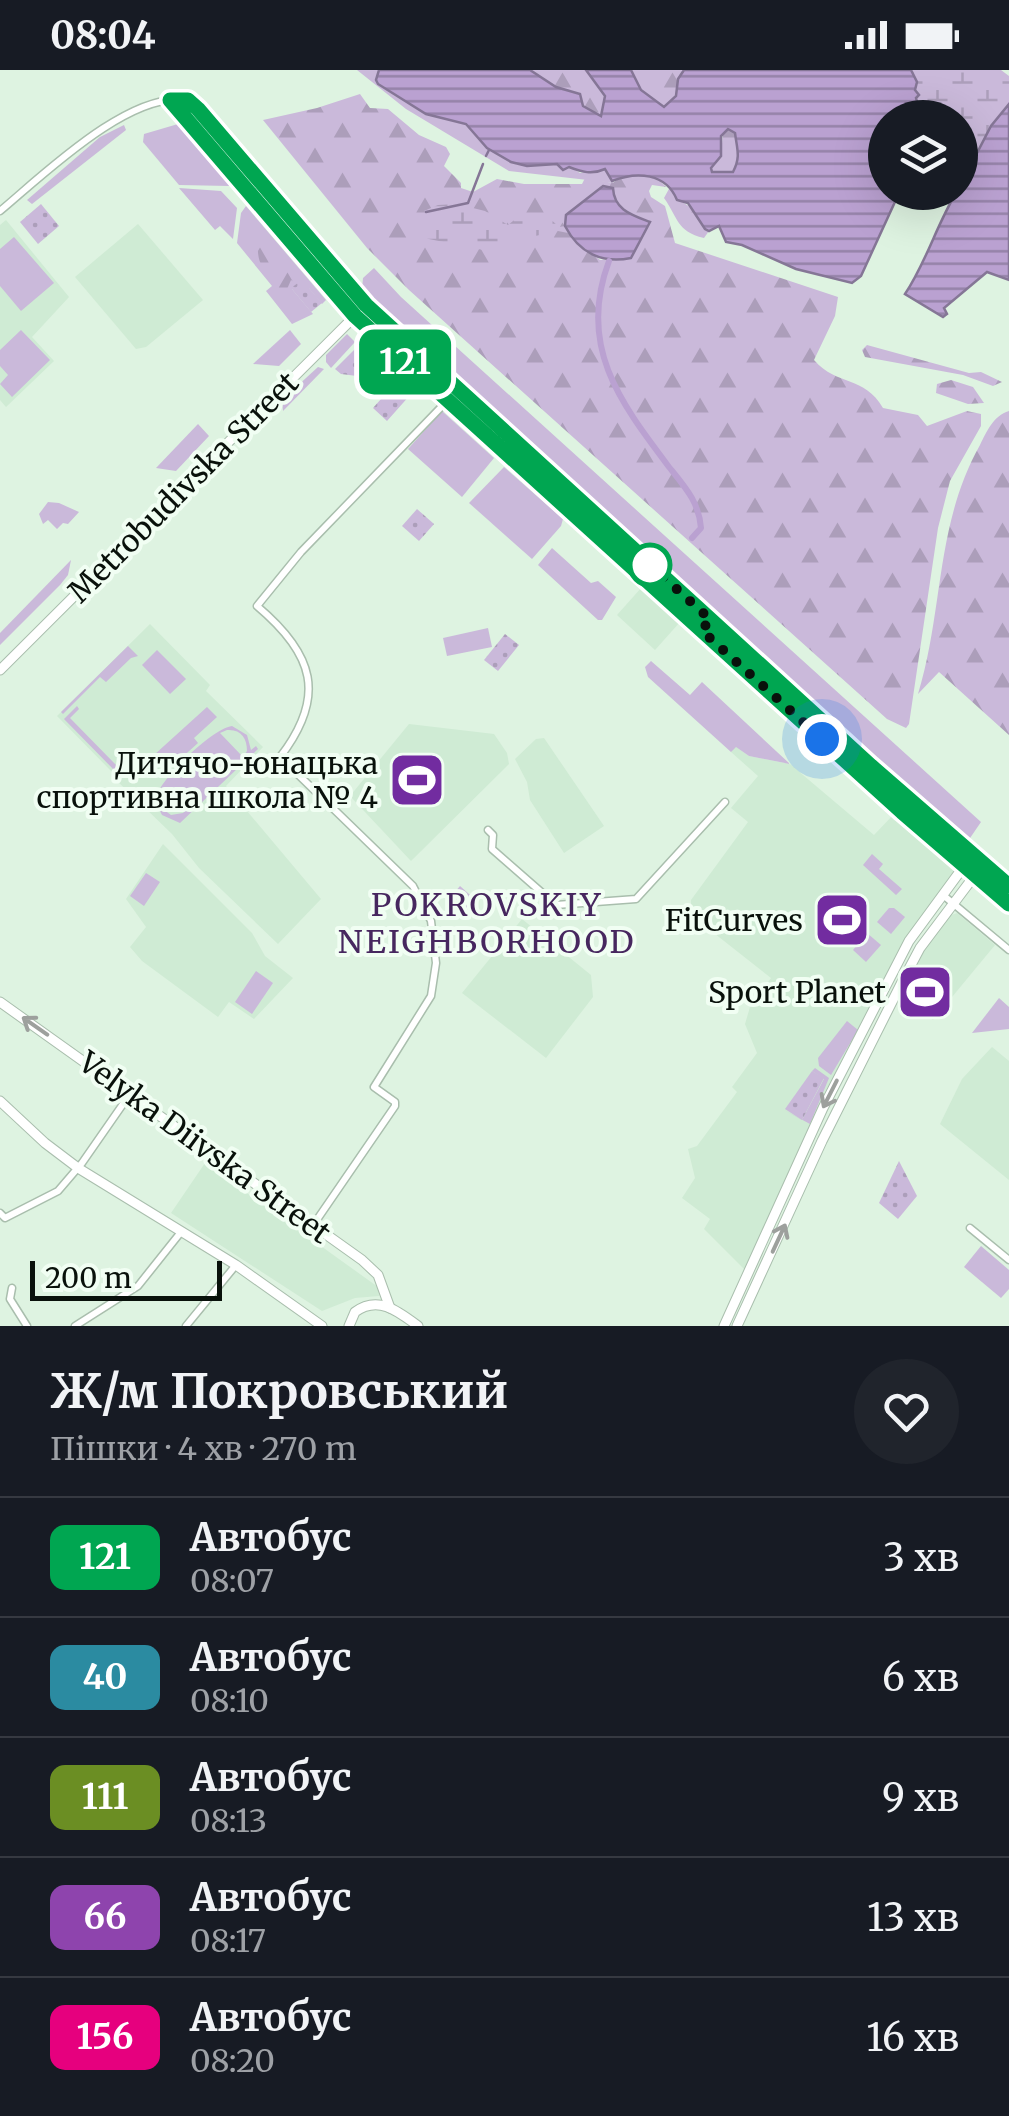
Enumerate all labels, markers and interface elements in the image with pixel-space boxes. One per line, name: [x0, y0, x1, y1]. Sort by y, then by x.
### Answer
text: 08:04: [50, 12, 156, 59]
map controls: [868, 100, 978, 210]
button: layers: [868, 100, 978, 210]
line badge: 121: [348, 330, 462, 394]
text: 121: [379, 340, 431, 384]
street label: Metrobudivska Street: [60, 364, 306, 610]
unlabelled marker: [629, 544, 671, 586]
your location: [797, 714, 847, 764]
place label: Дитячо-юнацька спортивна школа № 4: [36, 744, 378, 816]
sports icon: Дитячо-юнацька спортивна школа № 4: [387, 750, 447, 810]
district label: POKROVSKIY NEIGHBORHOOD: [338, 885, 636, 962]
sports icon: FitCurves: [812, 890, 872, 950]
place label: FitCurves: [665, 901, 803, 939]
sports icon: Sport Planet: [895, 962, 955, 1022]
place label: Sport Planet: [708, 973, 886, 1011]
one-way arrow: [22, 1016, 49, 1037]
street label: Velyka Diivska Street: [71, 1042, 339, 1251]
one-way arrow: [820, 1079, 839, 1108]
one-way arrow: [770, 1223, 789, 1253]
scale bar: [30, 1256, 222, 1300]
text: 200 m: [45, 1260, 132, 1296]
button: heart: [854, 1359, 959, 1464]
text: Ж/м Покровський: [50, 1361, 508, 1421]
text: Пішки · 4 хв · 270 m: [50, 1429, 357, 1469]
text: Автобус: [190, 1514, 351, 1561]
text: 3 хв: [883, 1534, 959, 1581]
text: 121: [79, 1535, 131, 1579]
text: 08:07: [190, 1561, 274, 1601]
text: Автобус: [190, 1634, 351, 1681]
text: 6 хв: [882, 1654, 959, 1701]
text: 40: [83, 1655, 127, 1699]
text: 08:10: [190, 1681, 269, 1721]
text: Автобус: [190, 1754, 351, 1801]
text: 9 хв: [882, 1774, 959, 1821]
text: 111: [82, 1775, 128, 1819]
text: 08:13: [190, 1801, 267, 1841]
text: Автобус: [190, 1874, 351, 1921]
text: 13 хв: [867, 1894, 959, 1941]
text: 66: [83, 1895, 127, 1939]
text: 08:17: [190, 1921, 266, 1961]
text: Автобус: [190, 1994, 351, 2041]
text: 16 хв: [866, 2014, 959, 2061]
text: 156: [77, 2015, 133, 2059]
text: 08:20: [190, 2041, 275, 2081]

